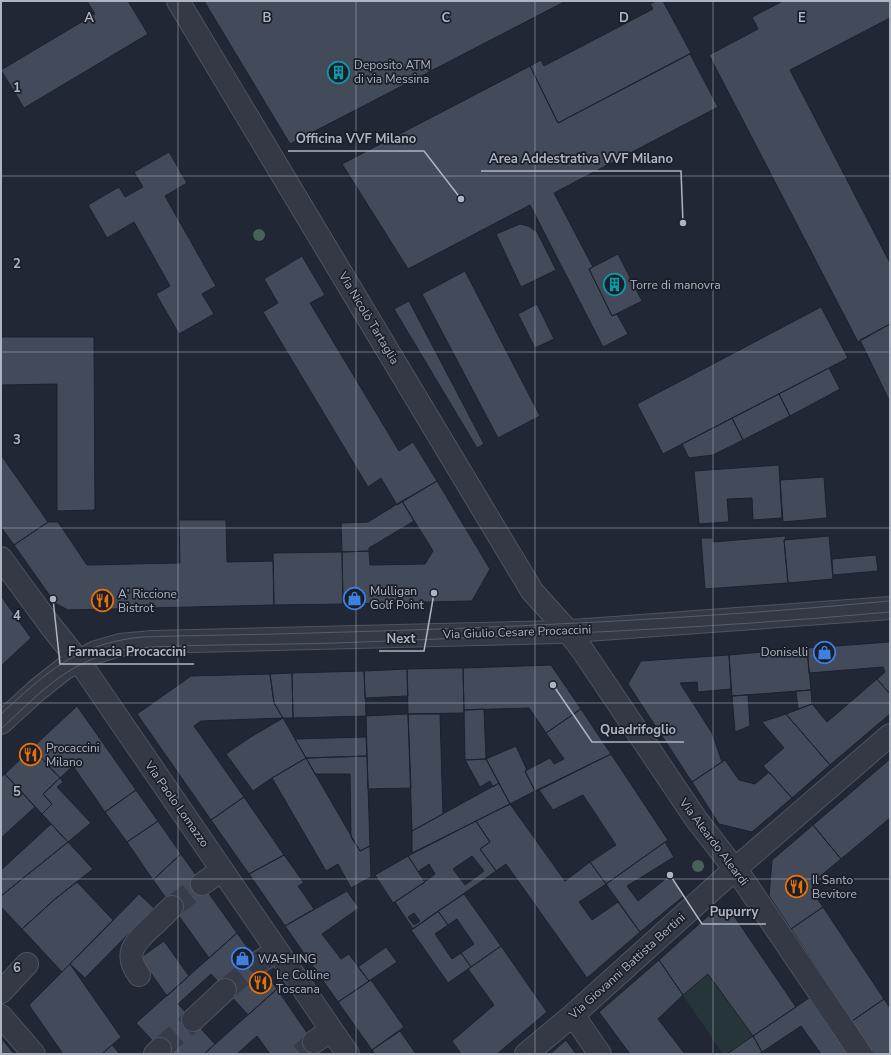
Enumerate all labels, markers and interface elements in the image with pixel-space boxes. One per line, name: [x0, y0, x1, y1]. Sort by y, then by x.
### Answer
text: A: [84, 9, 94, 27]
text: B: [263, 9, 272, 27]
text: C: [442, 9, 451, 27]
text: D: [619, 9, 629, 27]
text: E: [798, 9, 806, 27]
place label: Deposito ATM di via Messina: [354, 57, 431, 87]
building icon: Deposito ATM di via Messina: [325, 59, 351, 85]
text: 1: [13, 79, 21, 97]
callout: Officina VVF Milano: [288, 126, 424, 151]
text: Officina VVF Milano: [296, 130, 416, 148]
callout: Area Addestrativa VVF Milano: [481, 146, 681, 171]
text: Area Addestrativa VVF Milano: [489, 150, 673, 168]
text: 2: [13, 255, 21, 273]
street label: Via Nicolò Tartaglia: [335, 268, 403, 367]
building icon: Torre di manovra: [602, 272, 628, 298]
place label: Torre di manovra: [630, 277, 721, 293]
text: 3: [13, 431, 21, 449]
place label: Mulligan Golf Point: [370, 583, 425, 613]
shop icon: Mulligan Golf Point: [341, 585, 367, 611]
place label: A' Riccione Bistrot: [118, 586, 177, 616]
restaurant icon: A' Riccione Bistrot: [89, 588, 115, 614]
text: 4: [13, 607, 21, 625]
street label: Via Giulio Cesare Procaccini: [442, 621, 591, 643]
callout: Next: [379, 626, 424, 651]
text: Next: [387, 630, 416, 648]
callout: Farmacia Procaccini: [60, 639, 194, 664]
shop icon: Doniselli: [811, 639, 837, 665]
text: Farmacia Procaccini: [68, 643, 186, 661]
place label: Doniselli: [761, 644, 808, 660]
callout: Quadrifoglio: [592, 717, 684, 742]
text: Quadrifoglio: [600, 721, 676, 739]
place label: Procaccini Milano: [46, 740, 100, 770]
restaurant icon: Procaccini Milano: [17, 742, 43, 768]
street label: Via Paolo Lomazzo: [141, 757, 213, 850]
text: 5: [13, 783, 21, 801]
street label: Via Aleardo Aleardi: [675, 794, 752, 889]
place label: Il Santo Bevitore: [812, 872, 857, 902]
restaurant icon: Il Santo Bevitore: [783, 874, 809, 900]
callout: Pupurry: [702, 899, 766, 924]
text: Pupurry: [710, 903, 758, 921]
street label: Via Giovanni Battista Bertini: [565, 910, 688, 1023]
shop icon: WASHING: [229, 946, 255, 972]
place label: WASHING: [258, 951, 316, 967]
text: 6: [13, 959, 21, 977]
place label: Le Colline Toscana: [276, 967, 329, 997]
restaurant icon: Le Colline Toscana: [248, 969, 274, 995]

